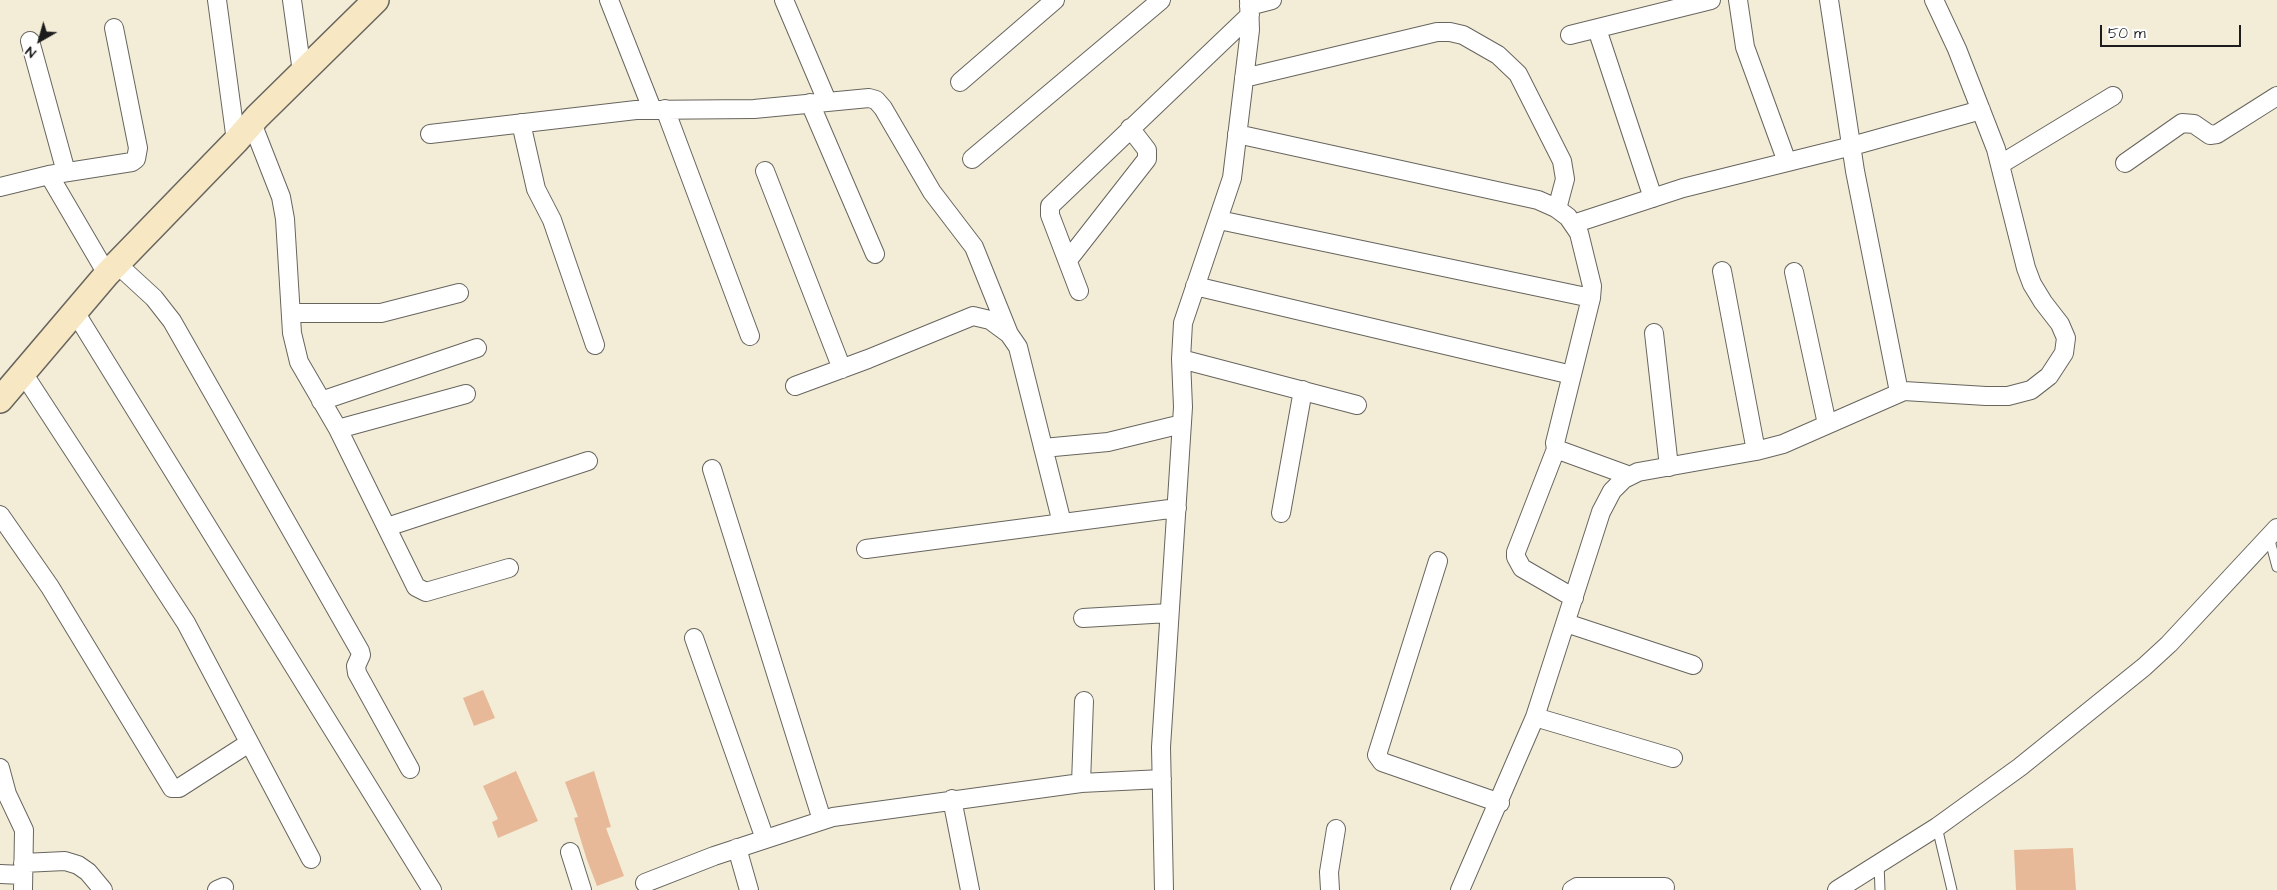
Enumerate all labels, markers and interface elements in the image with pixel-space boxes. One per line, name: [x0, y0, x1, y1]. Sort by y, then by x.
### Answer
north arrow: [15, 15, 65, 65]
scale bar: [2102, 15, 2243, 47]
text: 50 m: [2108, 23, 2146, 44]
text: N: [21, 41, 40, 62]

